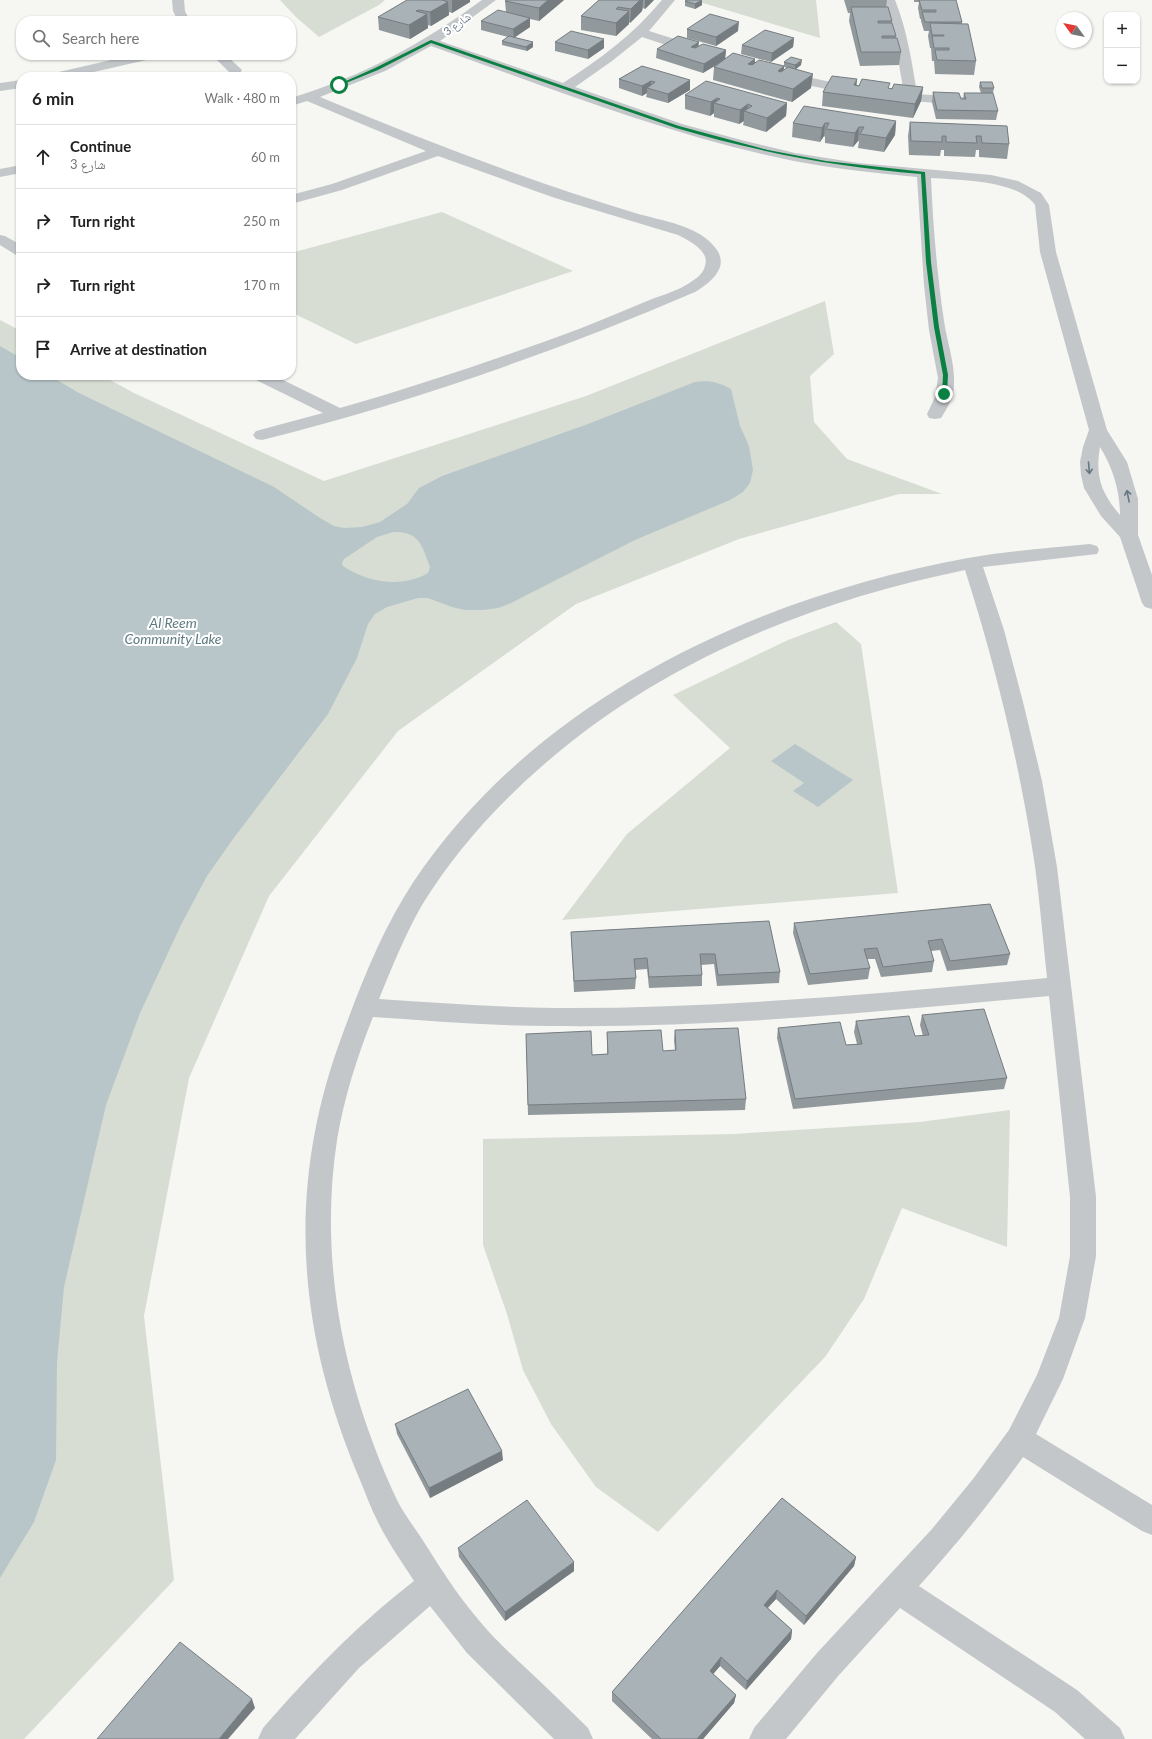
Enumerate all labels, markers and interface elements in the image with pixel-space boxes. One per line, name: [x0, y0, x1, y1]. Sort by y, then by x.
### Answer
street label: شارع 3: [441, 10, 473, 38]
north arrow: [1056, 12, 1092, 48]
map controls: [1104, 12, 1140, 84]
button: +: [1104, 12, 1140, 48]
search box: [16, 16, 296, 60]
icon: search: [30, 27, 52, 49]
text: Search here: [62, 29, 139, 47]
button: −: [1104, 48, 1140, 84]
route start: [330, 76, 348, 94]
text: 6 min: [32, 88, 74, 109]
text: Walk · 480 m: [204, 90, 280, 106]
text: Continue: [70, 137, 131, 155]
icon: ahead: [32, 146, 54, 168]
text: 60 m: [251, 149, 280, 165]
text: شارع 3: [70, 156, 106, 172]
icon: right: [32, 210, 54, 232]
text: Turn right: [70, 212, 135, 230]
text: 250 m: [243, 213, 280, 229]
icon: right: [32, 274, 54, 296]
text: Turn right: [70, 276, 135, 294]
text: 170 m: [243, 277, 280, 293]
icon: arrive: [32, 338, 54, 360]
text: Arrive at destination: [70, 340, 207, 358]
route end: [935, 385, 953, 403]
one-way arrow: [1085, 461, 1093, 474]
one-way arrow: [1123, 490, 1131, 503]
water label: Al Reem Community Lake: [124, 614, 222, 647]

